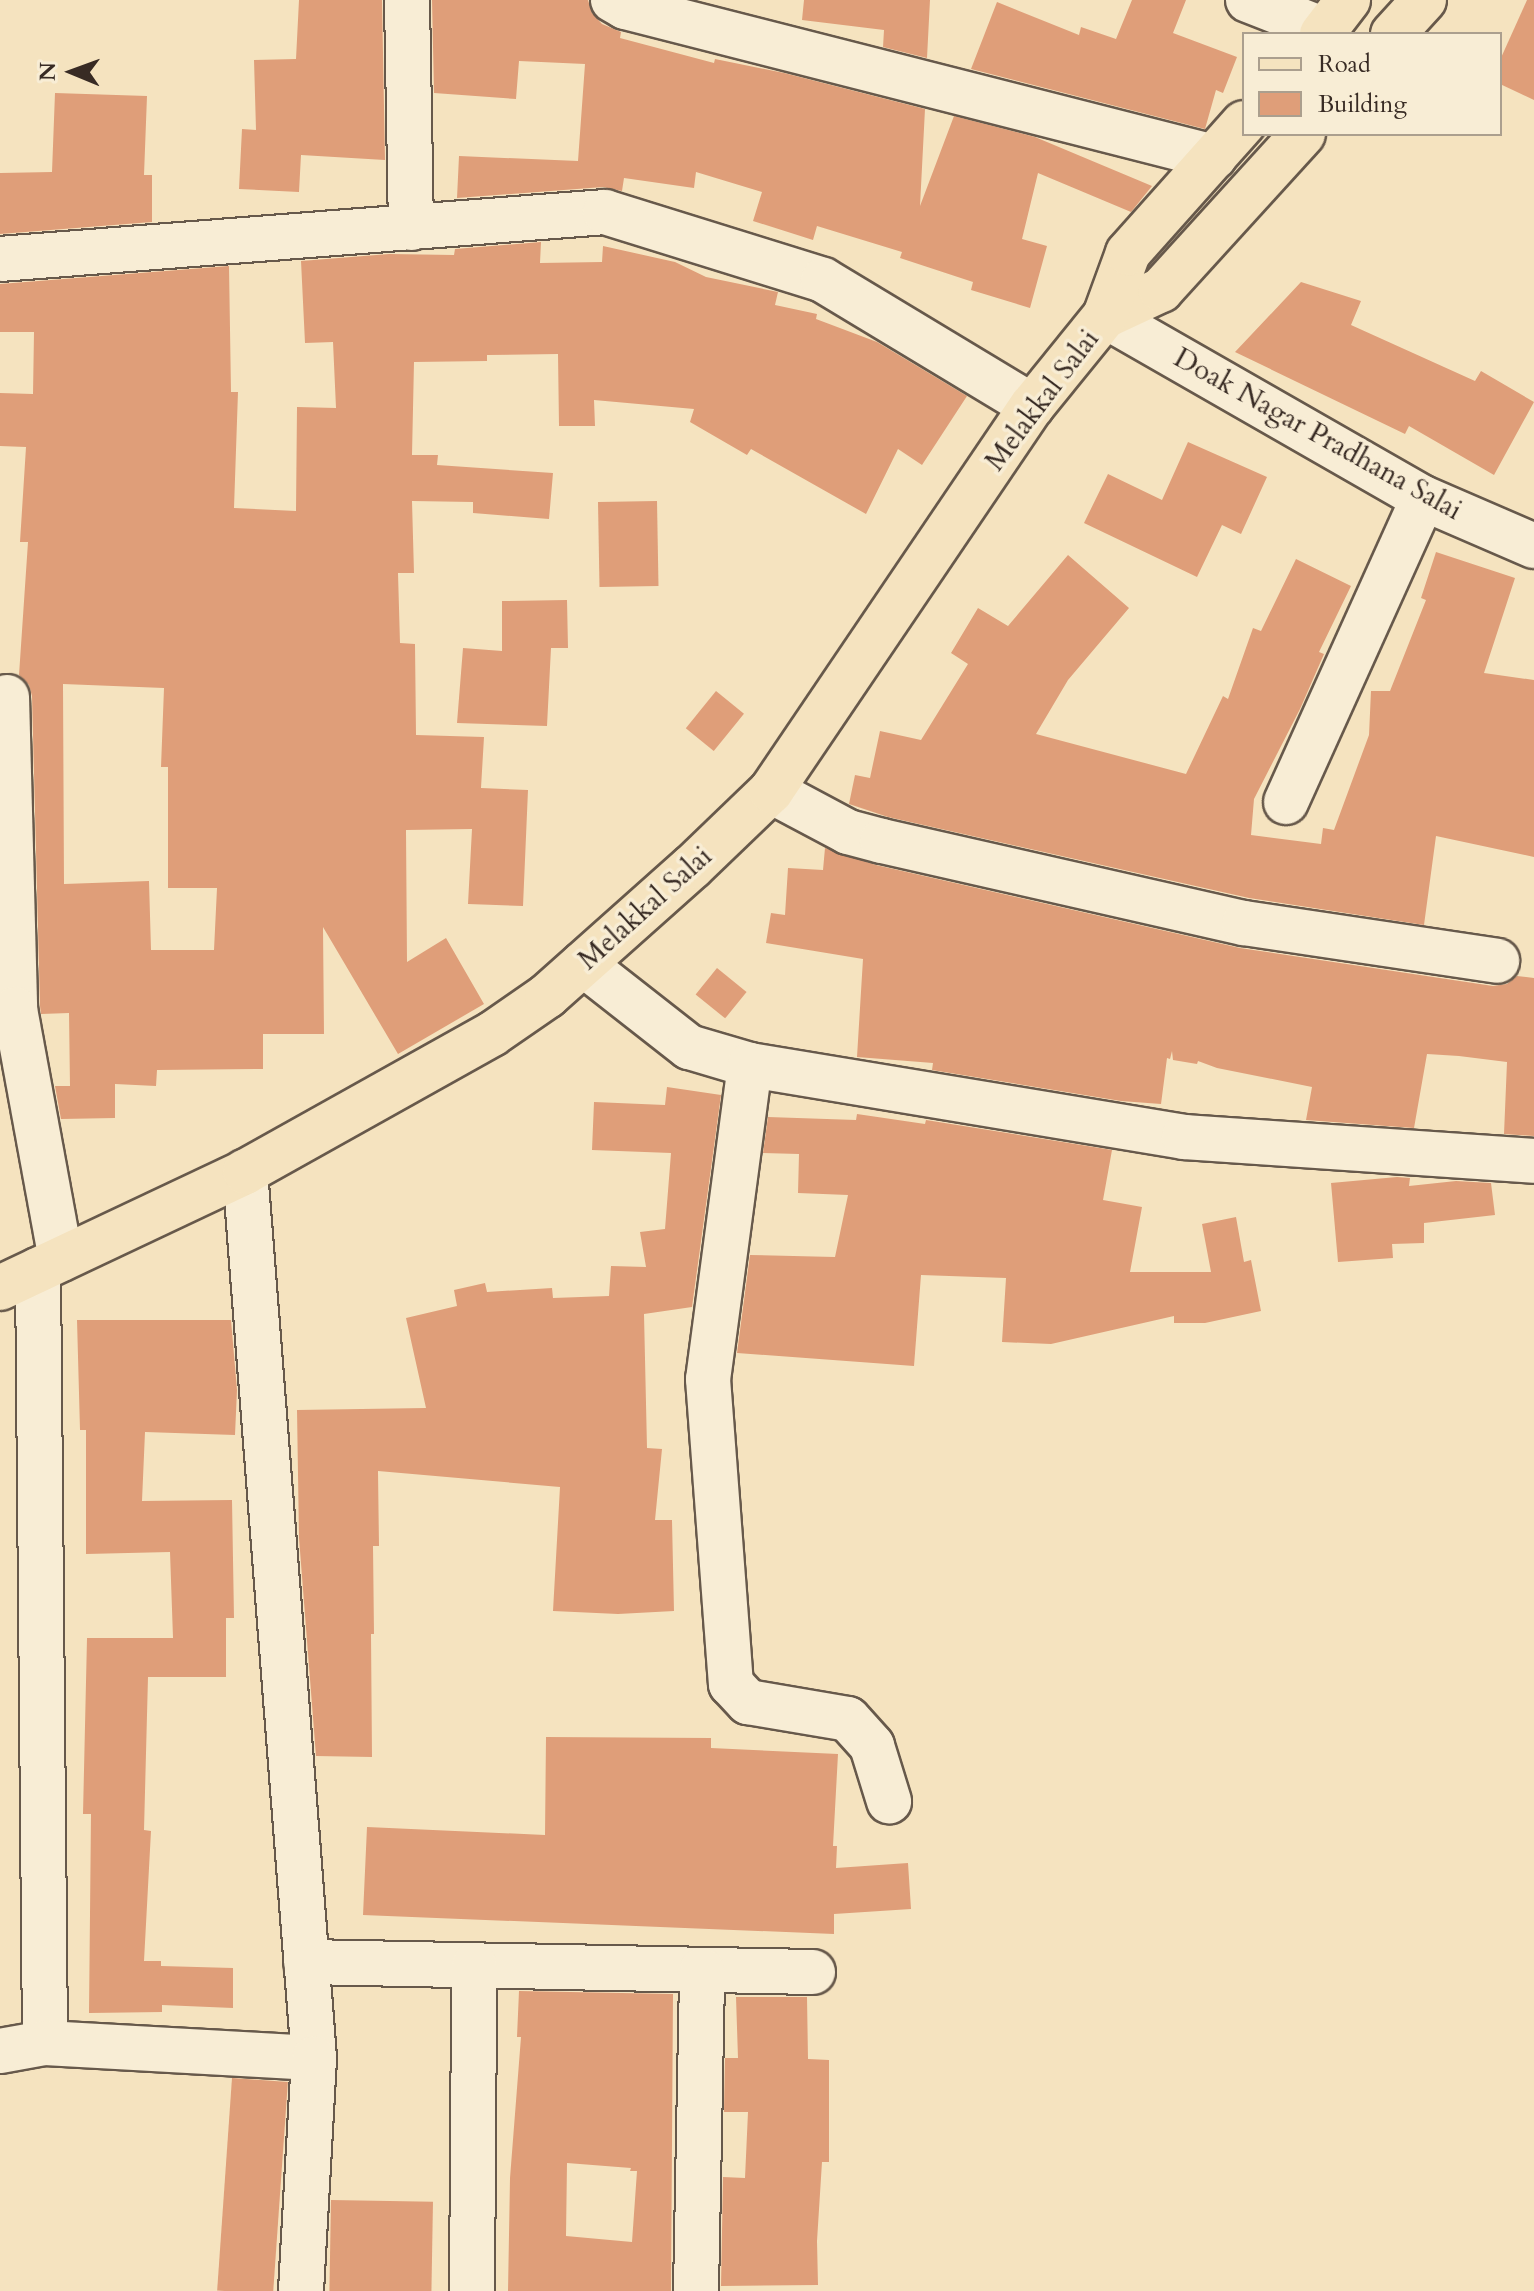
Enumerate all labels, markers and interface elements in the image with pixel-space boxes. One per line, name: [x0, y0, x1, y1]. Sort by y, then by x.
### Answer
north arrow: [32, 32, 112, 112]
legend: [1242, 32, 1502, 136]
text: Road: [1318, 48, 1371, 81]
text: N: [33, 62, 63, 81]
text: Building: [1318, 88, 1407, 121]
street label: Melakkal Salai: [978, 323, 1106, 477]
street label: Doak Nagar Pradhana Salai: [1168, 341, 1468, 527]
street label: Melakkal Salai: [571, 839, 719, 977]

